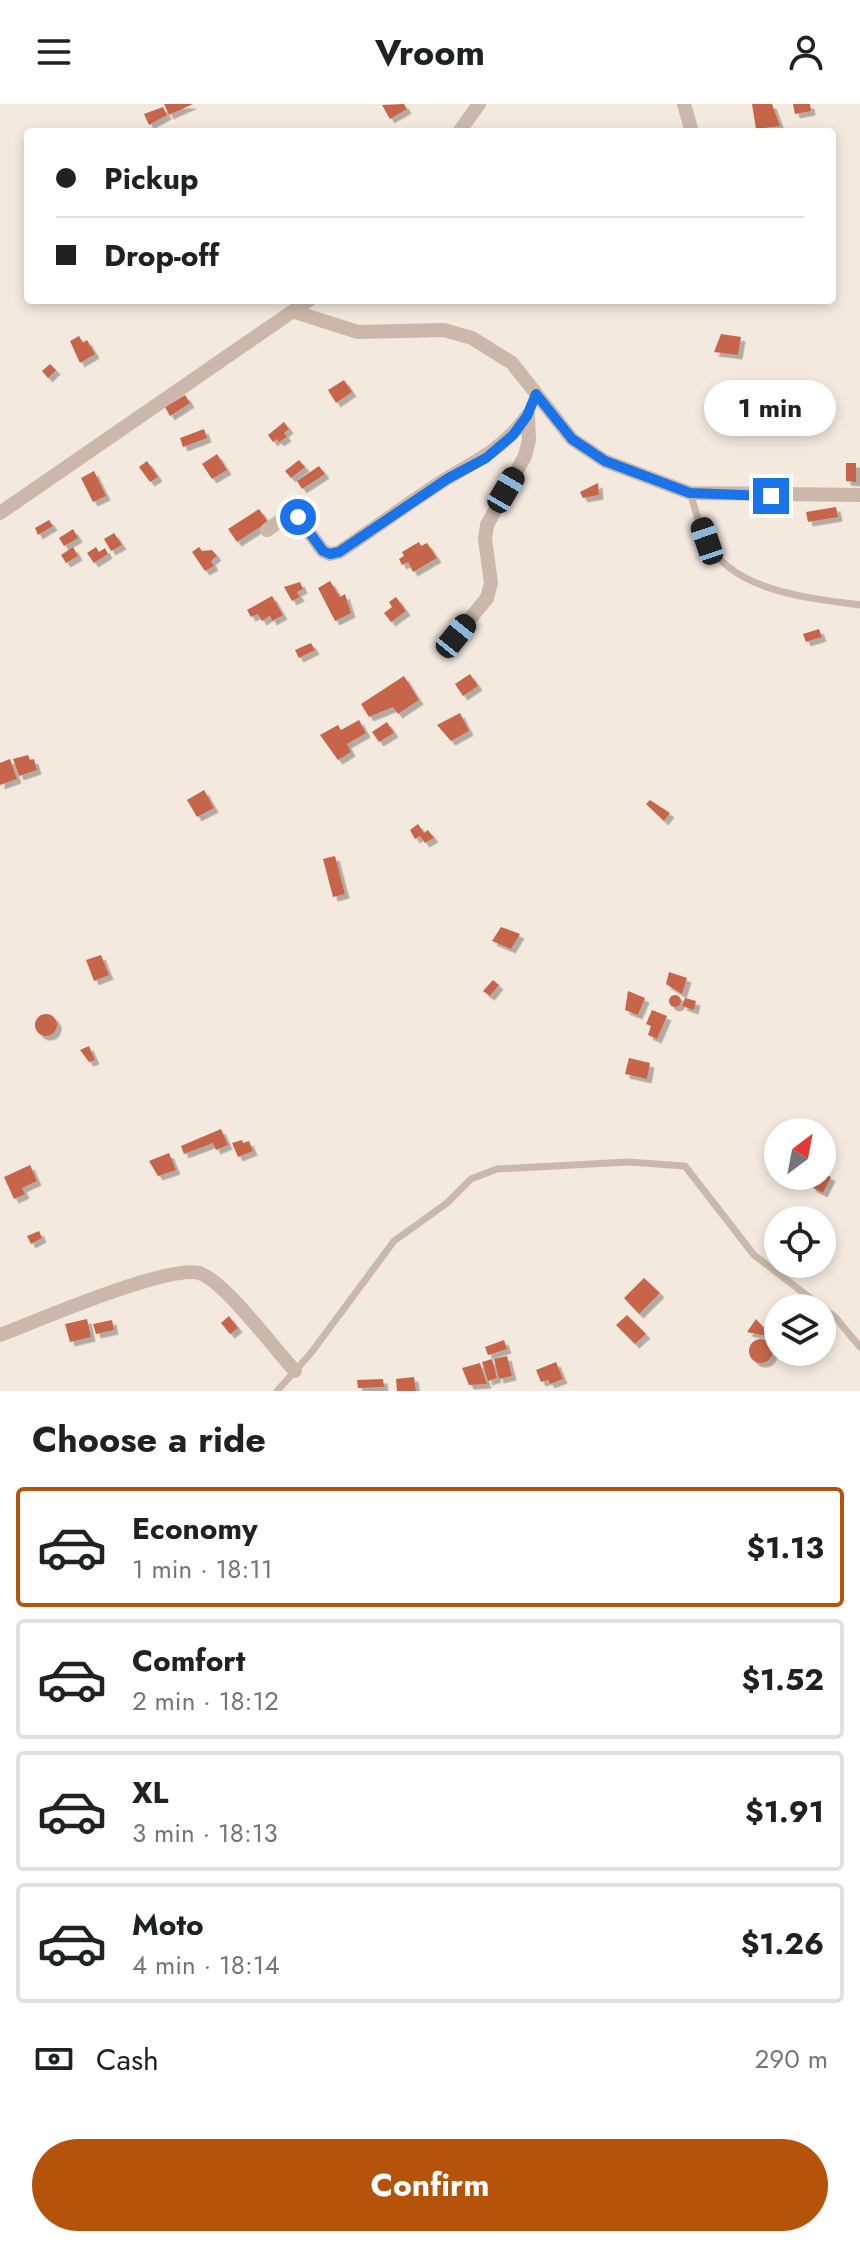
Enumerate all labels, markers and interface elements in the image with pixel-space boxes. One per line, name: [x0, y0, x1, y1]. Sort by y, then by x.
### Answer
text: Vroom: [375, 26, 485, 78]
icon: menu: [32, 30, 76, 74]
icon: person: [784, 30, 828, 74]
text: Pickup: [104, 157, 199, 200]
text: Drop-off: [104, 234, 219, 277]
callout: 1 min: [705, 380, 837, 436]
text: 1 min: [738, 389, 802, 427]
car: [484, 463, 528, 517]
route end: [753, 478, 789, 514]
route start: [280, 499, 316, 535]
car: [688, 514, 726, 568]
car: [432, 610, 480, 662]
north arrow: [764, 1118, 836, 1190]
map controls: [764, 1118, 836, 1366]
button: locate: [764, 1206, 836, 1278]
button: layers: [764, 1294, 836, 1366]
text: Choose a ride: [32, 1413, 266, 1465]
text: Economy: [132, 1507, 258, 1550]
icon: car: [36, 1511, 108, 1583]
text: $1.13: [747, 1526, 824, 1569]
text: 1 min · 18:11: [132, 1550, 273, 1588]
text: Comfort: [132, 1639, 245, 1682]
icon: car: [36, 1643, 108, 1715]
text: $1.52: [741, 1658, 824, 1701]
text: 2 min · 18:12: [132, 1682, 279, 1720]
text: XL: [132, 1771, 168, 1814]
icon: car: [36, 1775, 108, 1847]
text: $1.91: [745, 1790, 824, 1833]
text: 3 min · 18:13: [132, 1814, 278, 1852]
text: Moto: [132, 1903, 204, 1946]
icon: car: [36, 1907, 108, 1979]
text: $1.26: [741, 1922, 824, 1965]
text: 4 min · 18:14: [132, 1946, 280, 1984]
icon: cash: [32, 2037, 76, 2081]
text: Cash: [96, 2038, 159, 2081]
text: 290 m: [755, 2040, 828, 2078]
button: Confirm: [32, 2139, 828, 2231]

